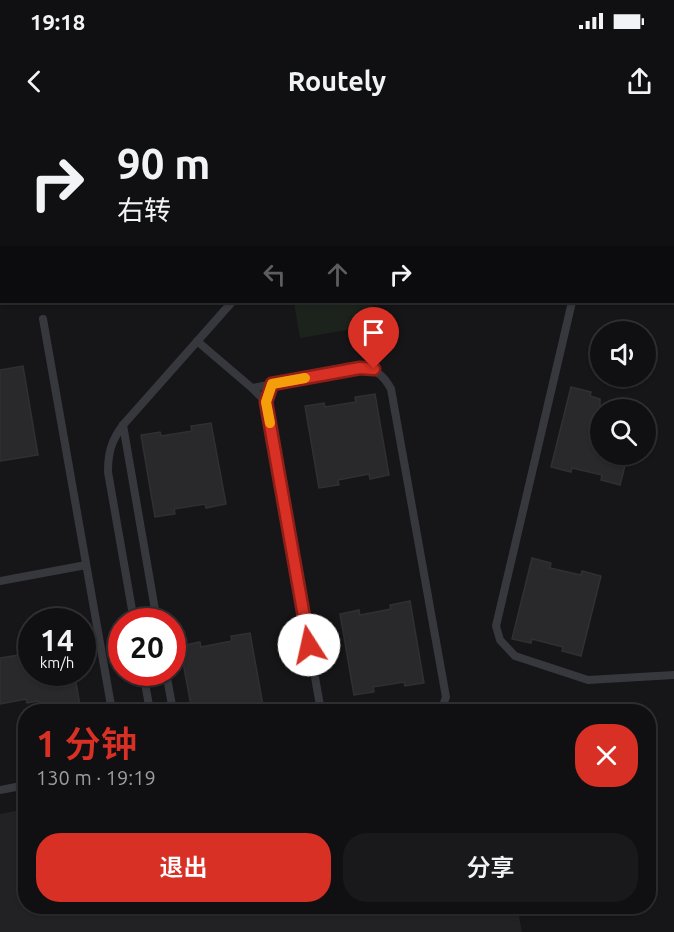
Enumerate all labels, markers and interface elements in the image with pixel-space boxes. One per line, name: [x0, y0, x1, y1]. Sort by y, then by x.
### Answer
text: 19:18: [30, 9, 85, 34]
icon: back: [18, 65, 51, 98]
icon: share: [623, 65, 656, 98]
text: Routely: [288, 66, 386, 96]
text: 90 m: [117, 140, 211, 187]
icon: right: [18, 144, 96, 222]
text: 右转: [117, 195, 171, 225]
icon: left: [258, 258, 291, 291]
icon: ahead: [321, 258, 354, 291]
icon: right: [384, 258, 417, 291]
pin: [348, 307, 399, 369]
icon: arrive: [357, 316, 390, 349]
map controls: [590, 321, 656, 465]
button: sound: [590, 321, 656, 387]
button: search: [590, 399, 656, 465]
speed limit sign: 20: [108, 608, 186, 686]
position arrow: [277, 613, 341, 677]
text: 14: [40, 623, 74, 657]
text: km/h: [40, 654, 74, 671]
text: 1 分钟: [36, 723, 137, 764]
button: close: [575, 724, 638, 787]
text: 130 m · 19:19: [36, 766, 156, 789]
button: 退出: [36, 833, 331, 902]
button: 分享: [343, 833, 638, 902]

